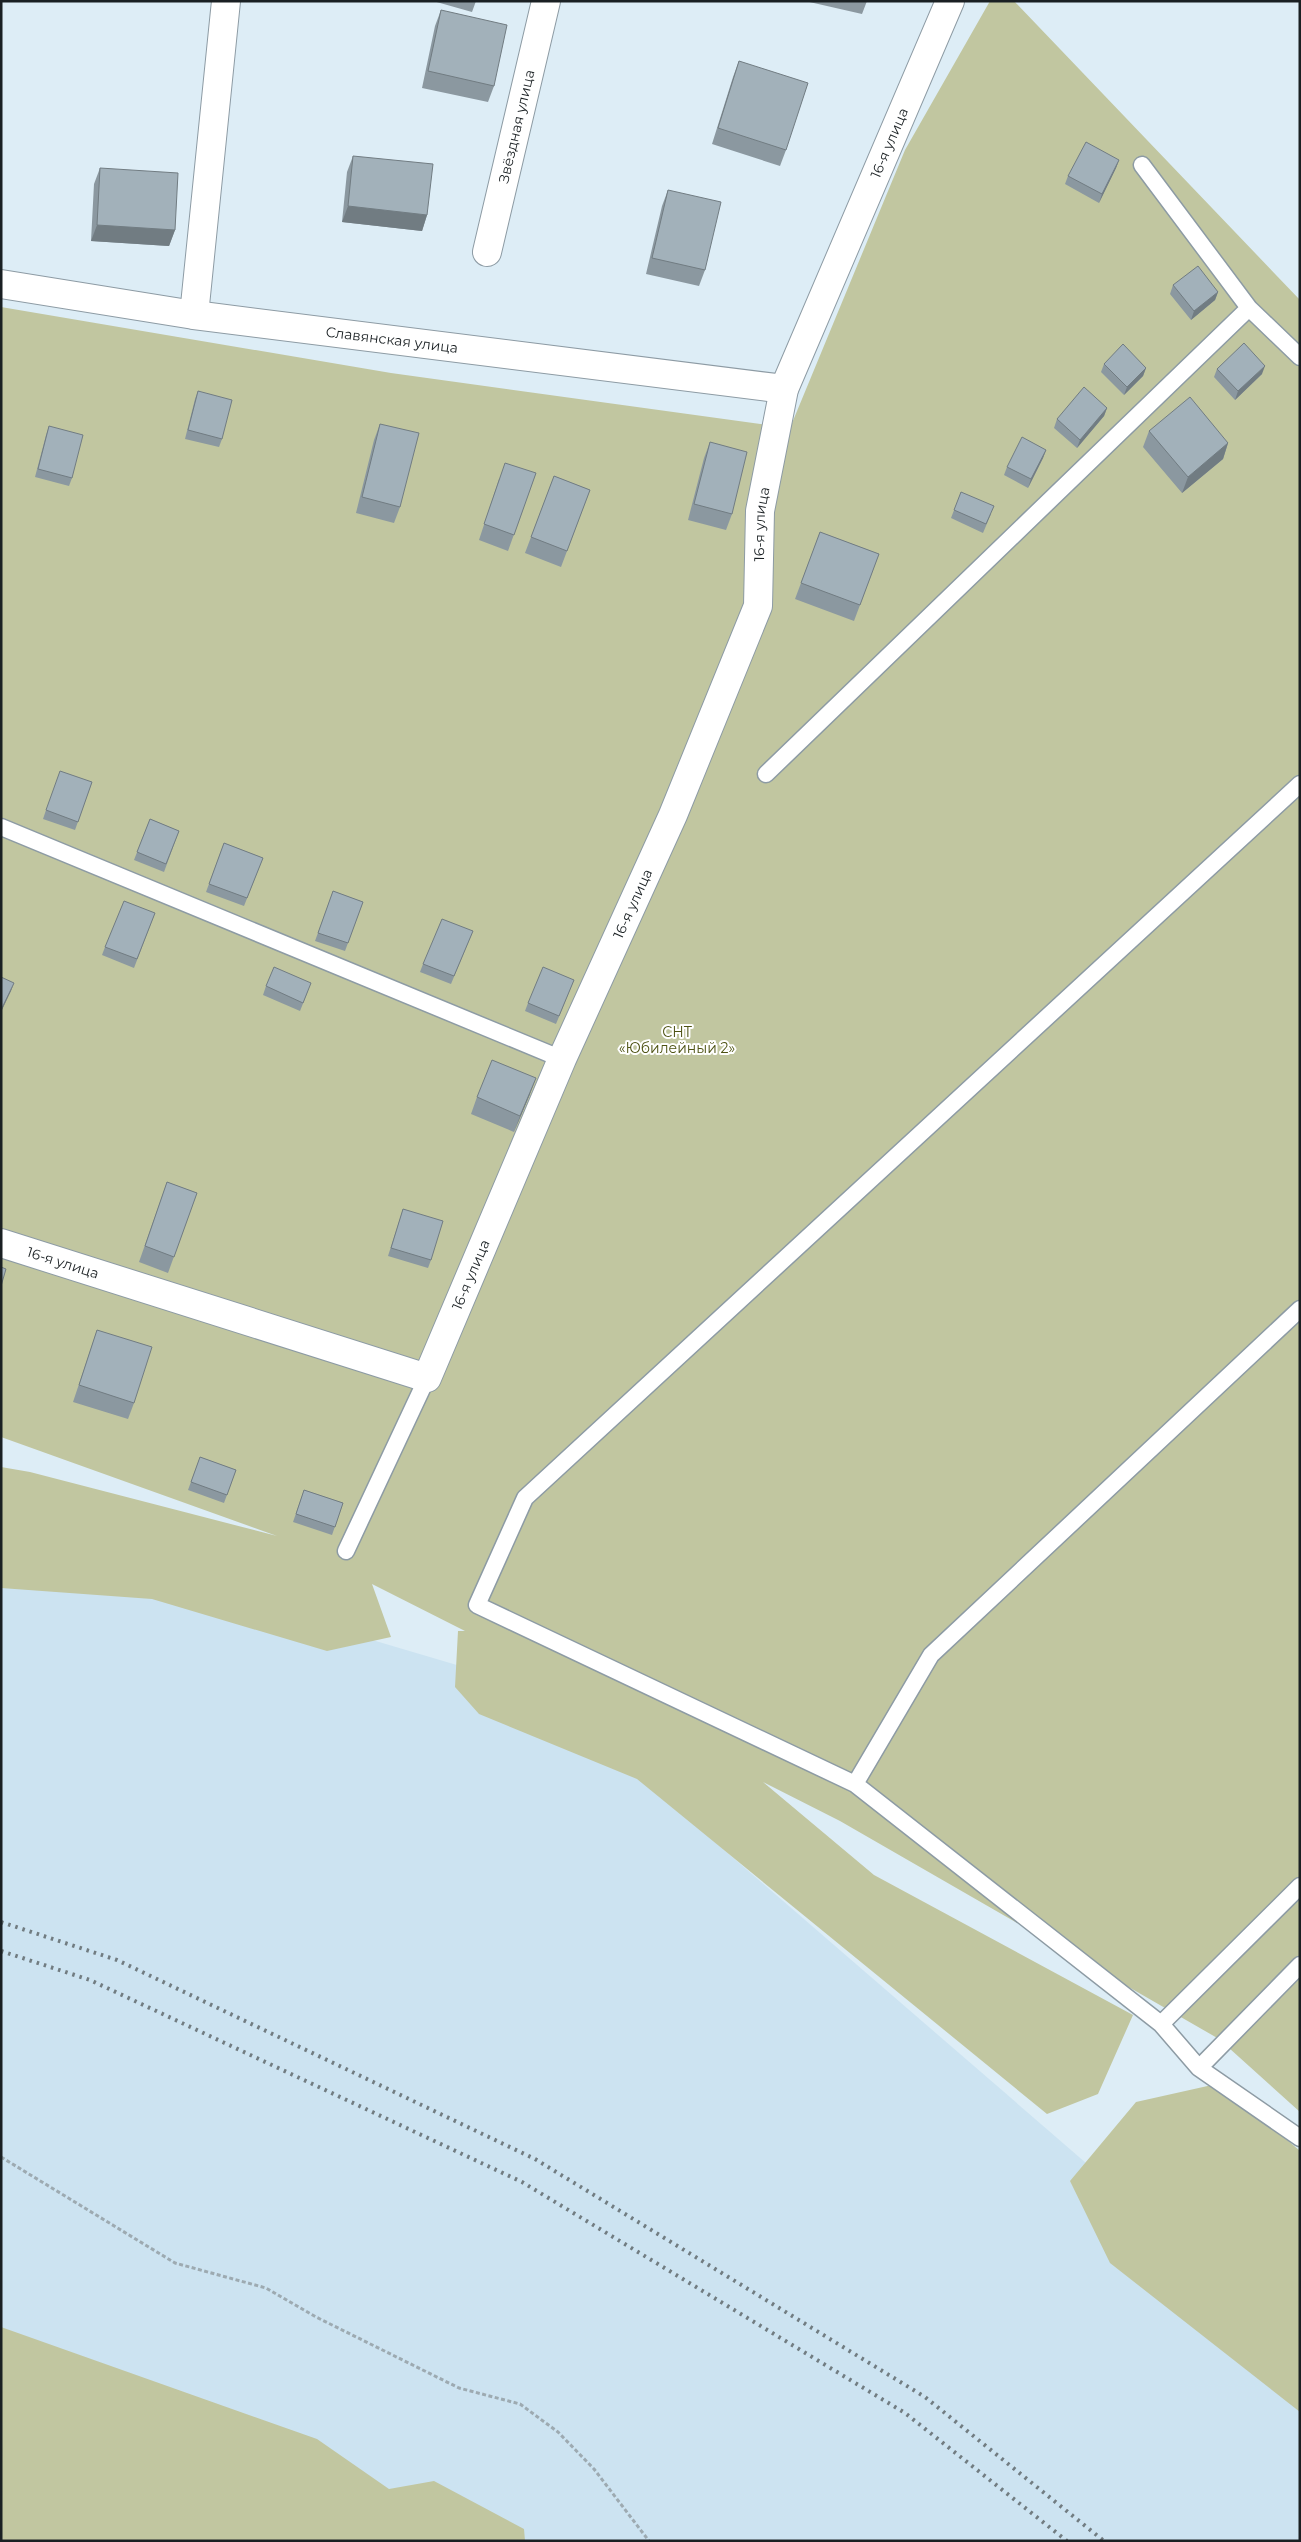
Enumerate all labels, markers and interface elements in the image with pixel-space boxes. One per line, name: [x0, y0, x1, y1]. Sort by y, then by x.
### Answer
street label: Звёздная улица: [494, 68, 539, 185]
street label: 16-я улица: [866, 105, 912, 181]
street label: Славянская улица: [325, 323, 459, 357]
street label: 16-я улица: [750, 485, 774, 561]
street label: 16-я улица: [609, 866, 656, 941]
park label: СНТ «Юбилейный 2»: [619, 1023, 735, 1057]
street label: 16-я улица: [448, 1237, 494, 1313]
street label: 16-я улица: [25, 1243, 101, 1282]

